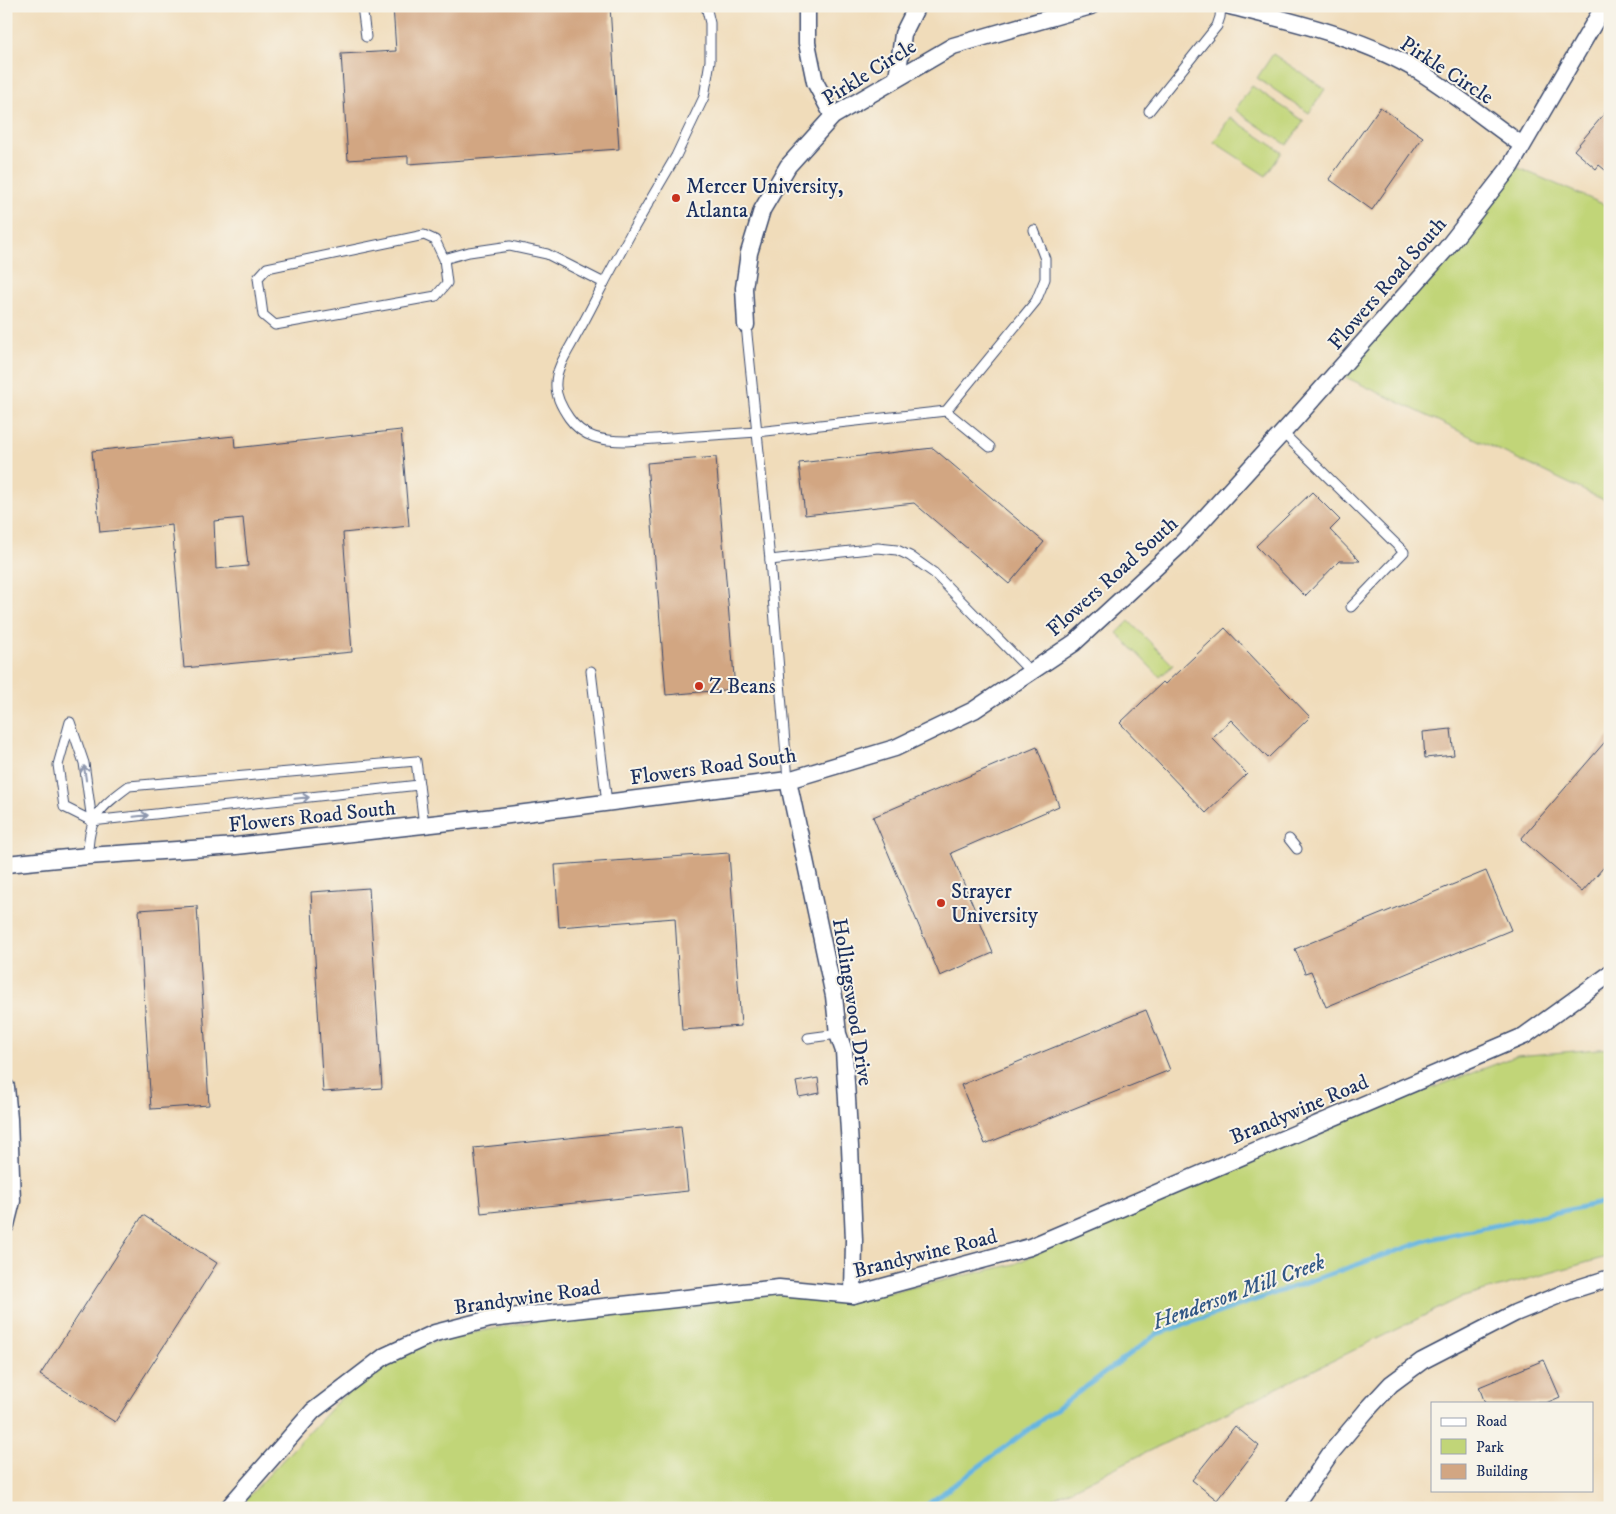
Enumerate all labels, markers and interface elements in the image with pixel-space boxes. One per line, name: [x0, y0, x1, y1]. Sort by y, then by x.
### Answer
street label: Pirkle Circle: [1395, 31, 1498, 111]
street label: Pirkle Circle: [818, 34, 922, 112]
place label: Mercer University, Atlanta: [686, 174, 843, 224]
marker: Mercer University, Atlanta: [670, 192, 682, 204]
street label: Flowers Road South: [1323, 212, 1453, 356]
street label: Flowers Road South: [1042, 511, 1184, 643]
place label: Z Beans: [709, 674, 776, 700]
marker: Z Beans: [693, 680, 705, 692]
street label: Flowers Road South: [628, 742, 798, 792]
one-way arrow: [80, 765, 90, 781]
one-way arrow: [294, 793, 310, 803]
street label: Flowers Road South: [227, 795, 397, 839]
one-way arrow: [133, 811, 149, 821]
place label: Strayer University: [951, 879, 1039, 929]
marker: Strayer University: [935, 897, 947, 909]
street label: Hollingswood Drive: [826, 917, 878, 1088]
street label: Brandywine Road: [1226, 1069, 1373, 1151]
street label: Brandywine Road: [851, 1223, 1000, 1284]
water label: Henderson Mill Creek: [1148, 1248, 1329, 1337]
street label: Brandywine Road: [452, 1275, 603, 1321]
legend: [1431, 1402, 1594, 1492]
text: Road: [1476, 1412, 1508, 1431]
text: Park: [1476, 1438, 1505, 1457]
text: Building: [1476, 1462, 1528, 1481]

